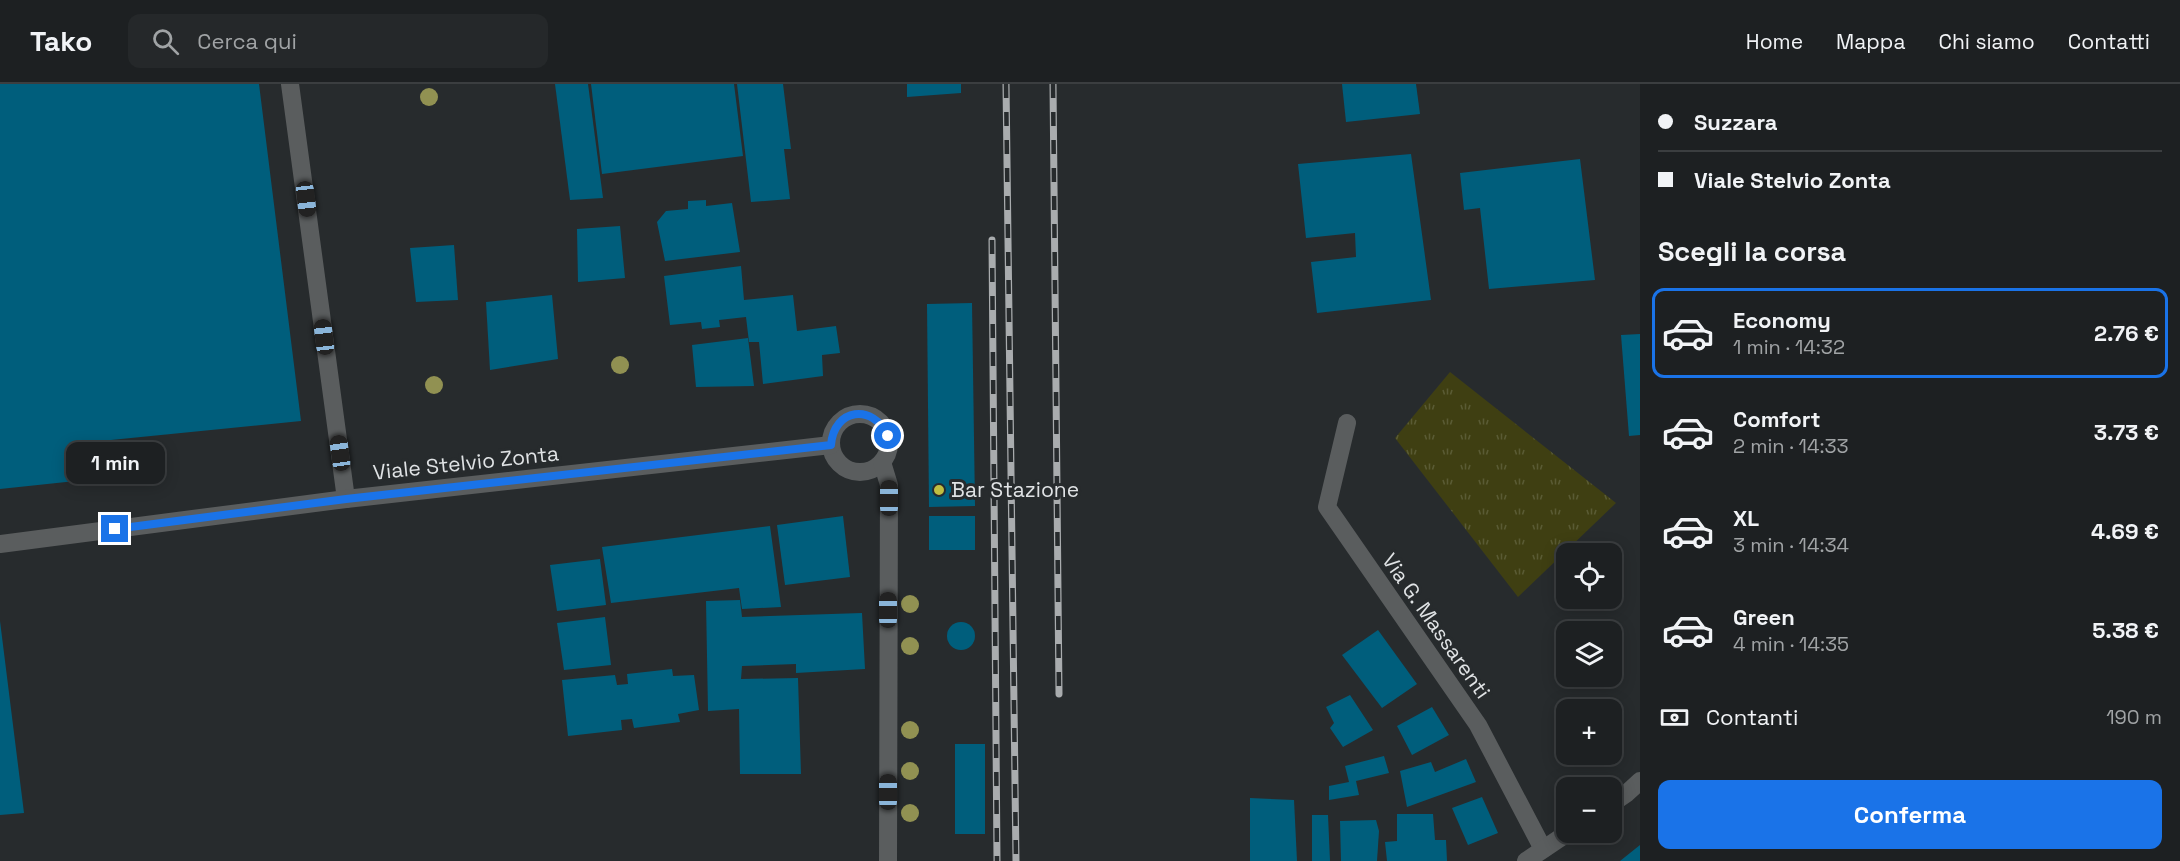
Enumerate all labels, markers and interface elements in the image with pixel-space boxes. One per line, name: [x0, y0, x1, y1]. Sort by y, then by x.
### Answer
search box: [128, 14, 548, 68]
text: Tako: [30, 23, 92, 59]
icon: search: [149, 25, 182, 58]
text: Cerca qui: [197, 27, 297, 55]
text: Home: [1746, 28, 1803, 55]
text: Mappa: [1836, 28, 1905, 55]
text: Chi siamo: [1938, 28, 2035, 55]
text: Contatti: [2068, 28, 2150, 55]
text: Suzzara: [1694, 108, 1778, 136]
text: Viale Stelvio Zonta: [1694, 166, 1891, 194]
car: [295, 180, 317, 218]
text: Scegli la corsa: [1658, 234, 1846, 269]
icon: car: [1661, 306, 1715, 360]
text: Economy: [1733, 306, 1831, 334]
car: [313, 318, 335, 356]
text: 2.76 €: [2094, 319, 2159, 347]
text: 1 min · 14:32: [1733, 334, 1845, 360]
icon: car: [1661, 405, 1715, 459]
text: Comfort: [1733, 405, 1821, 433]
text: 3.73 €: [2094, 418, 2159, 446]
route start: [874, 422, 901, 449]
text: 2 min · 14:33: [1733, 433, 1849, 459]
car: [329, 434, 351, 472]
street label: Viale Stelvio Zonta: [372, 439, 560, 486]
callout: 1 min: [66, 442, 164, 484]
text: 1 min: [91, 450, 140, 476]
place label: Bar Stazione: [951, 476, 1079, 503]
car: [880, 480, 898, 516]
marker: Bar Stazione: [932, 483, 946, 497]
icon: car: [1661, 504, 1715, 558]
text: XL: [1733, 504, 1759, 532]
route end: [101, 515, 128, 542]
text: 4.69 €: [2091, 517, 2159, 545]
text: 3 min · 14:34: [1733, 532, 1849, 558]
map controls: [1556, 543, 1622, 843]
button: locate: [1556, 543, 1622, 609]
street label: Via G. Massarenti: [1376, 548, 1497, 704]
car: [879, 592, 897, 628]
icon: car: [1661, 603, 1715, 657]
text: Green: [1733, 603, 1795, 631]
text: 5.38 €: [2092, 616, 2159, 644]
button: layers: [1556, 621, 1622, 687]
text: 4 min · 14:35: [1733, 631, 1849, 657]
button: +: [1556, 699, 1622, 765]
icon: cash: [1658, 701, 1691, 734]
text: Contanti: [1706, 703, 1798, 731]
text: 190 m: [2106, 704, 2162, 730]
car: [879, 774, 897, 810]
button: −: [1556, 777, 1622, 843]
button: Conferma: [1658, 780, 2162, 849]

